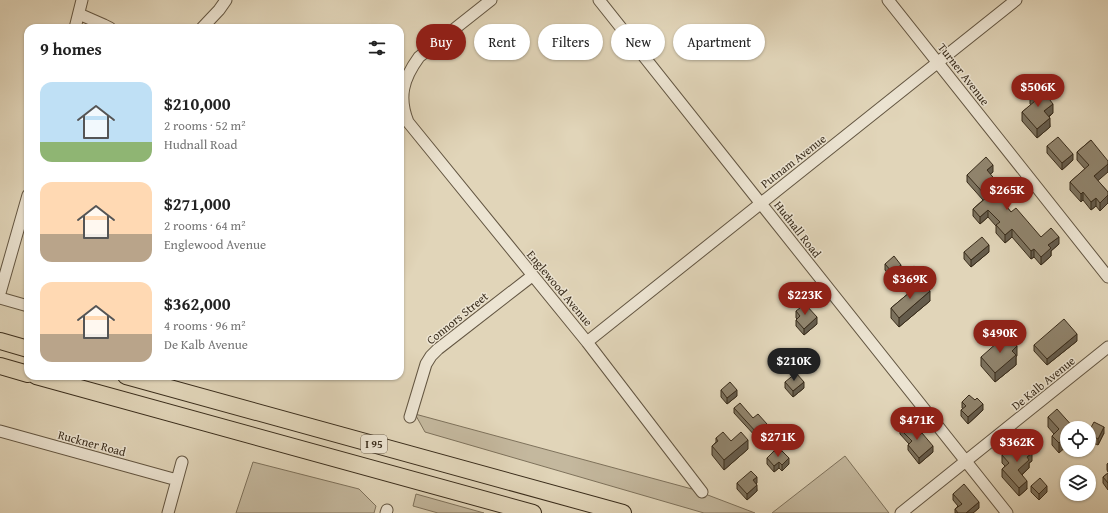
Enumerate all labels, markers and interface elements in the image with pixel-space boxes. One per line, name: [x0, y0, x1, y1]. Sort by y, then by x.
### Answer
chip: Buy: [416, 24, 466, 60]
chip: Rent: [474, 24, 530, 60]
chip: Filters: [538, 24, 603, 60]
chip: New: [611, 24, 665, 60]
chip: Apartment: [673, 24, 765, 60]
text: 9 homes: [40, 36, 102, 61]
icon: filters: [366, 37, 388, 59]
street label: Turner Avenue: [934, 39, 994, 109]
pin: $506K: [1010, 74, 1066, 108]
text: $506K: [1020, 77, 1056, 96]
text: $210,000: [164, 91, 230, 116]
icon: home: [72, 98, 120, 146]
text: 2 rooms · 52 m²: [164, 116, 246, 135]
street label: Putnam Avenue: [757, 130, 830, 192]
text: Hudnall Road: [164, 135, 237, 154]
pin: $265K: [979, 177, 1035, 211]
text: $265K: [989, 180, 1025, 199]
text: $271,000: [164, 191, 230, 216]
street label: Hudnall Road: [770, 197, 826, 261]
icon: home: [72, 198, 120, 246]
text: 2 rooms · 64 m²: [164, 216, 246, 235]
text: Englewood Avenue: [164, 235, 266, 254]
street label: Englewood Avenue: [523, 246, 597, 330]
pin: $369K: [882, 266, 938, 300]
text: $369K: [892, 269, 928, 288]
pin: $223K: [777, 282, 833, 316]
text: $223K: [787, 285, 823, 304]
street label: Connors Street: [423, 287, 492, 348]
text: $362,000: [164, 291, 230, 316]
icon: home: [72, 298, 120, 346]
text: 4 rooms · 96 m²: [164, 316, 246, 335]
pin: $490K: [972, 320, 1028, 354]
text: $490K: [982, 323, 1018, 342]
text: De Kalb Avenue: [164, 335, 248, 354]
pin: $210K: [766, 348, 822, 382]
text: $210K: [776, 351, 812, 370]
street label: De Kalb Avenue: [1008, 352, 1079, 414]
pin: $471K: [889, 407, 945, 441]
text: $471K: [899, 410, 935, 429]
map controls: [1060, 421, 1096, 501]
button: locate: [1060, 421, 1096, 457]
pin: $271K: [750, 424, 806, 458]
street label: Ruckner Road: [56, 426, 128, 460]
text: $271K: [760, 427, 796, 446]
pin: $362K: [989, 429, 1045, 463]
text: $362K: [999, 432, 1035, 451]
road number: I 95: [361, 435, 387, 453]
button: layers: [1060, 465, 1096, 501]

